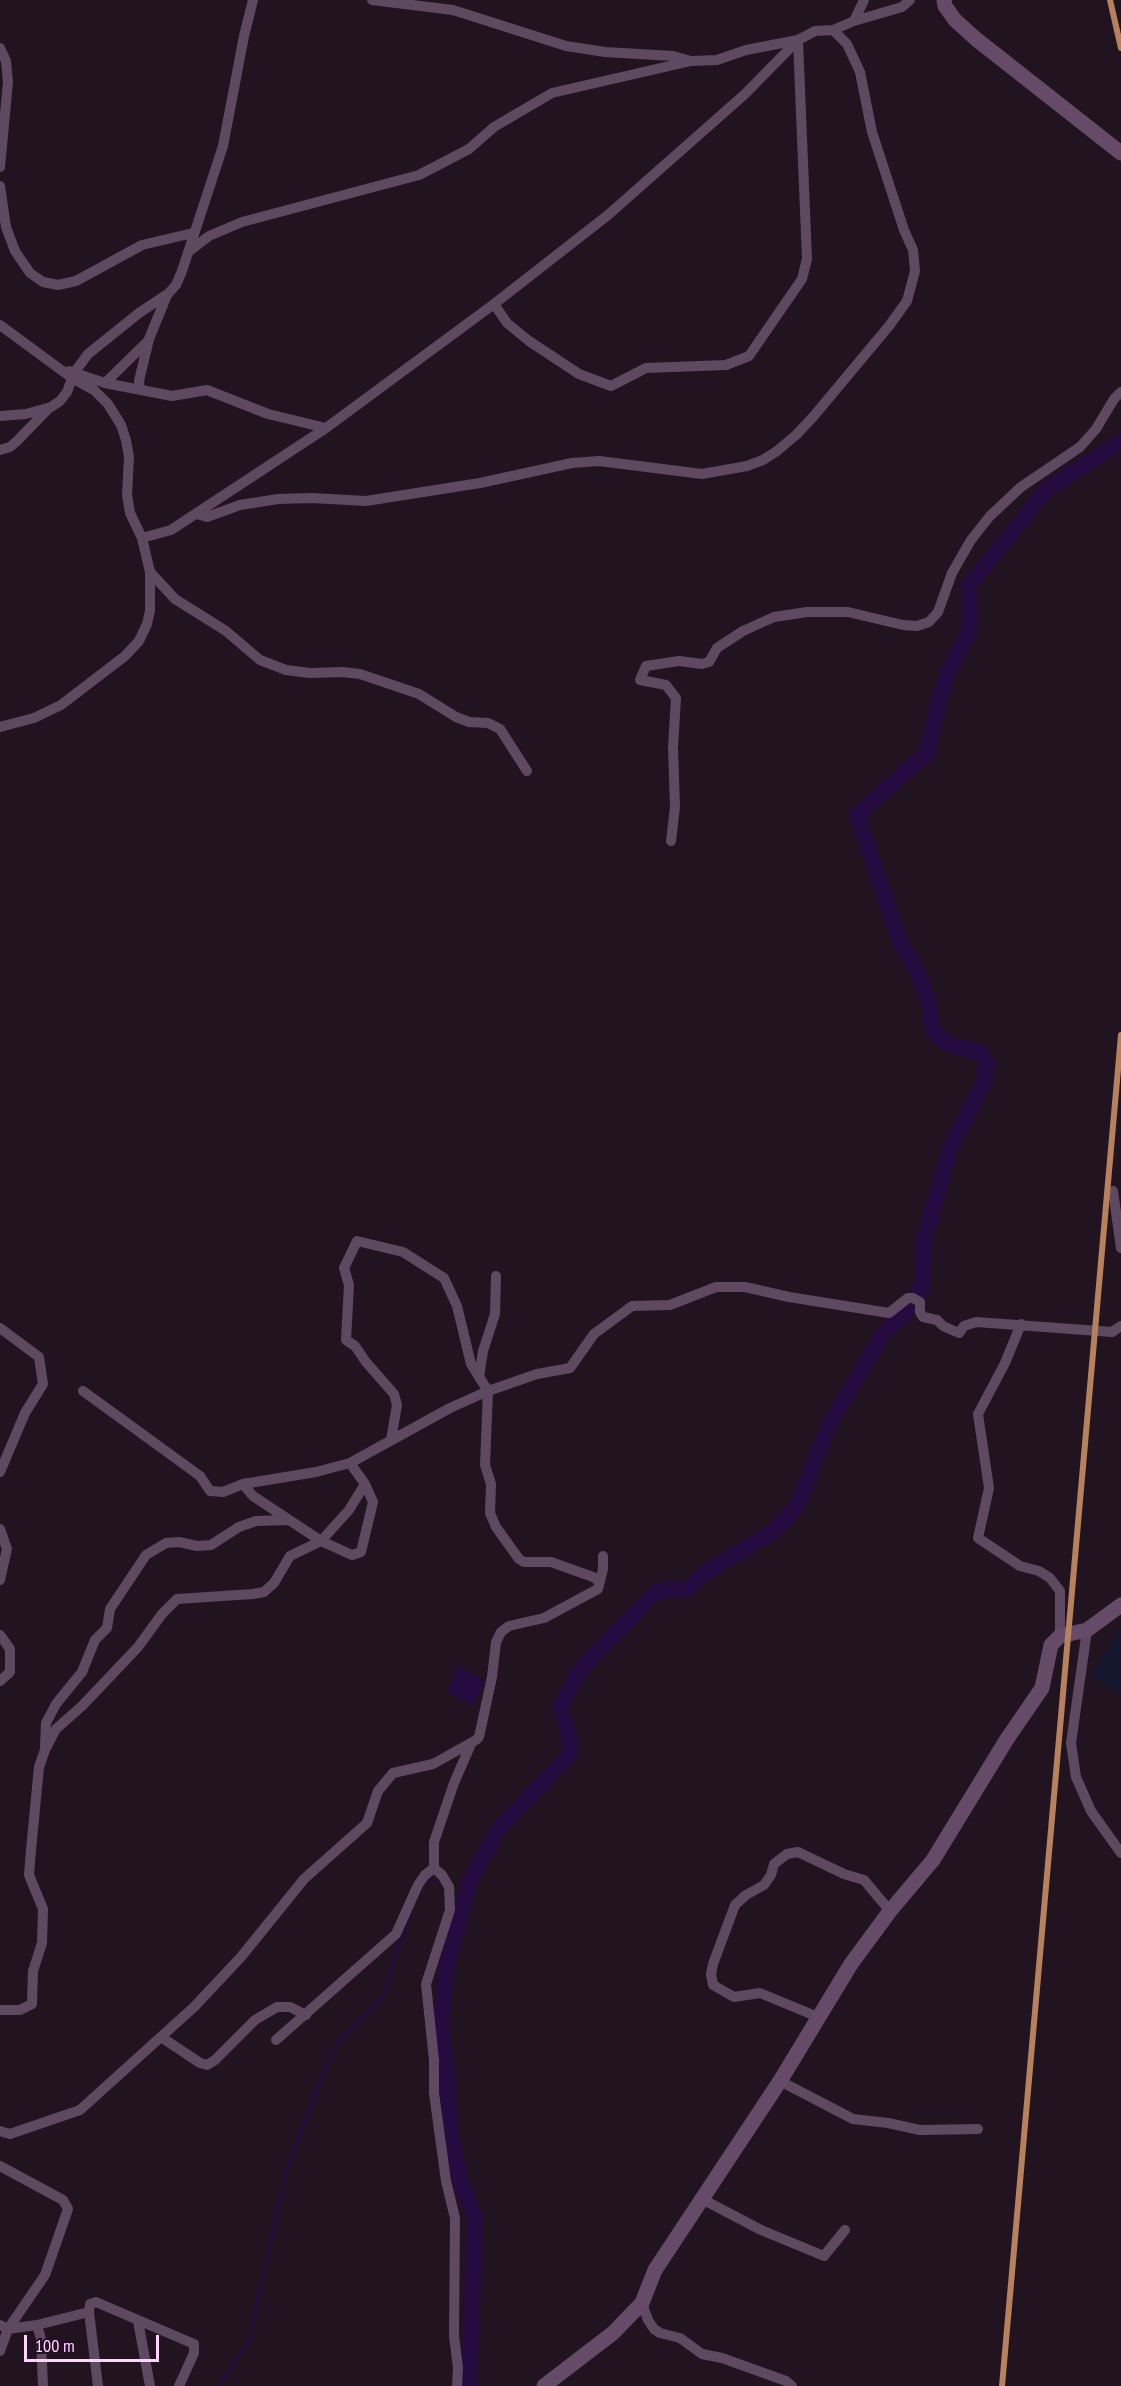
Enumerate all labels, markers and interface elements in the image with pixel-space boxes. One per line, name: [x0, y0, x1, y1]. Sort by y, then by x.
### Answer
scale bar: [27, 2323, 162, 2361]
text: 100 m: [35, 2334, 75, 2357]

